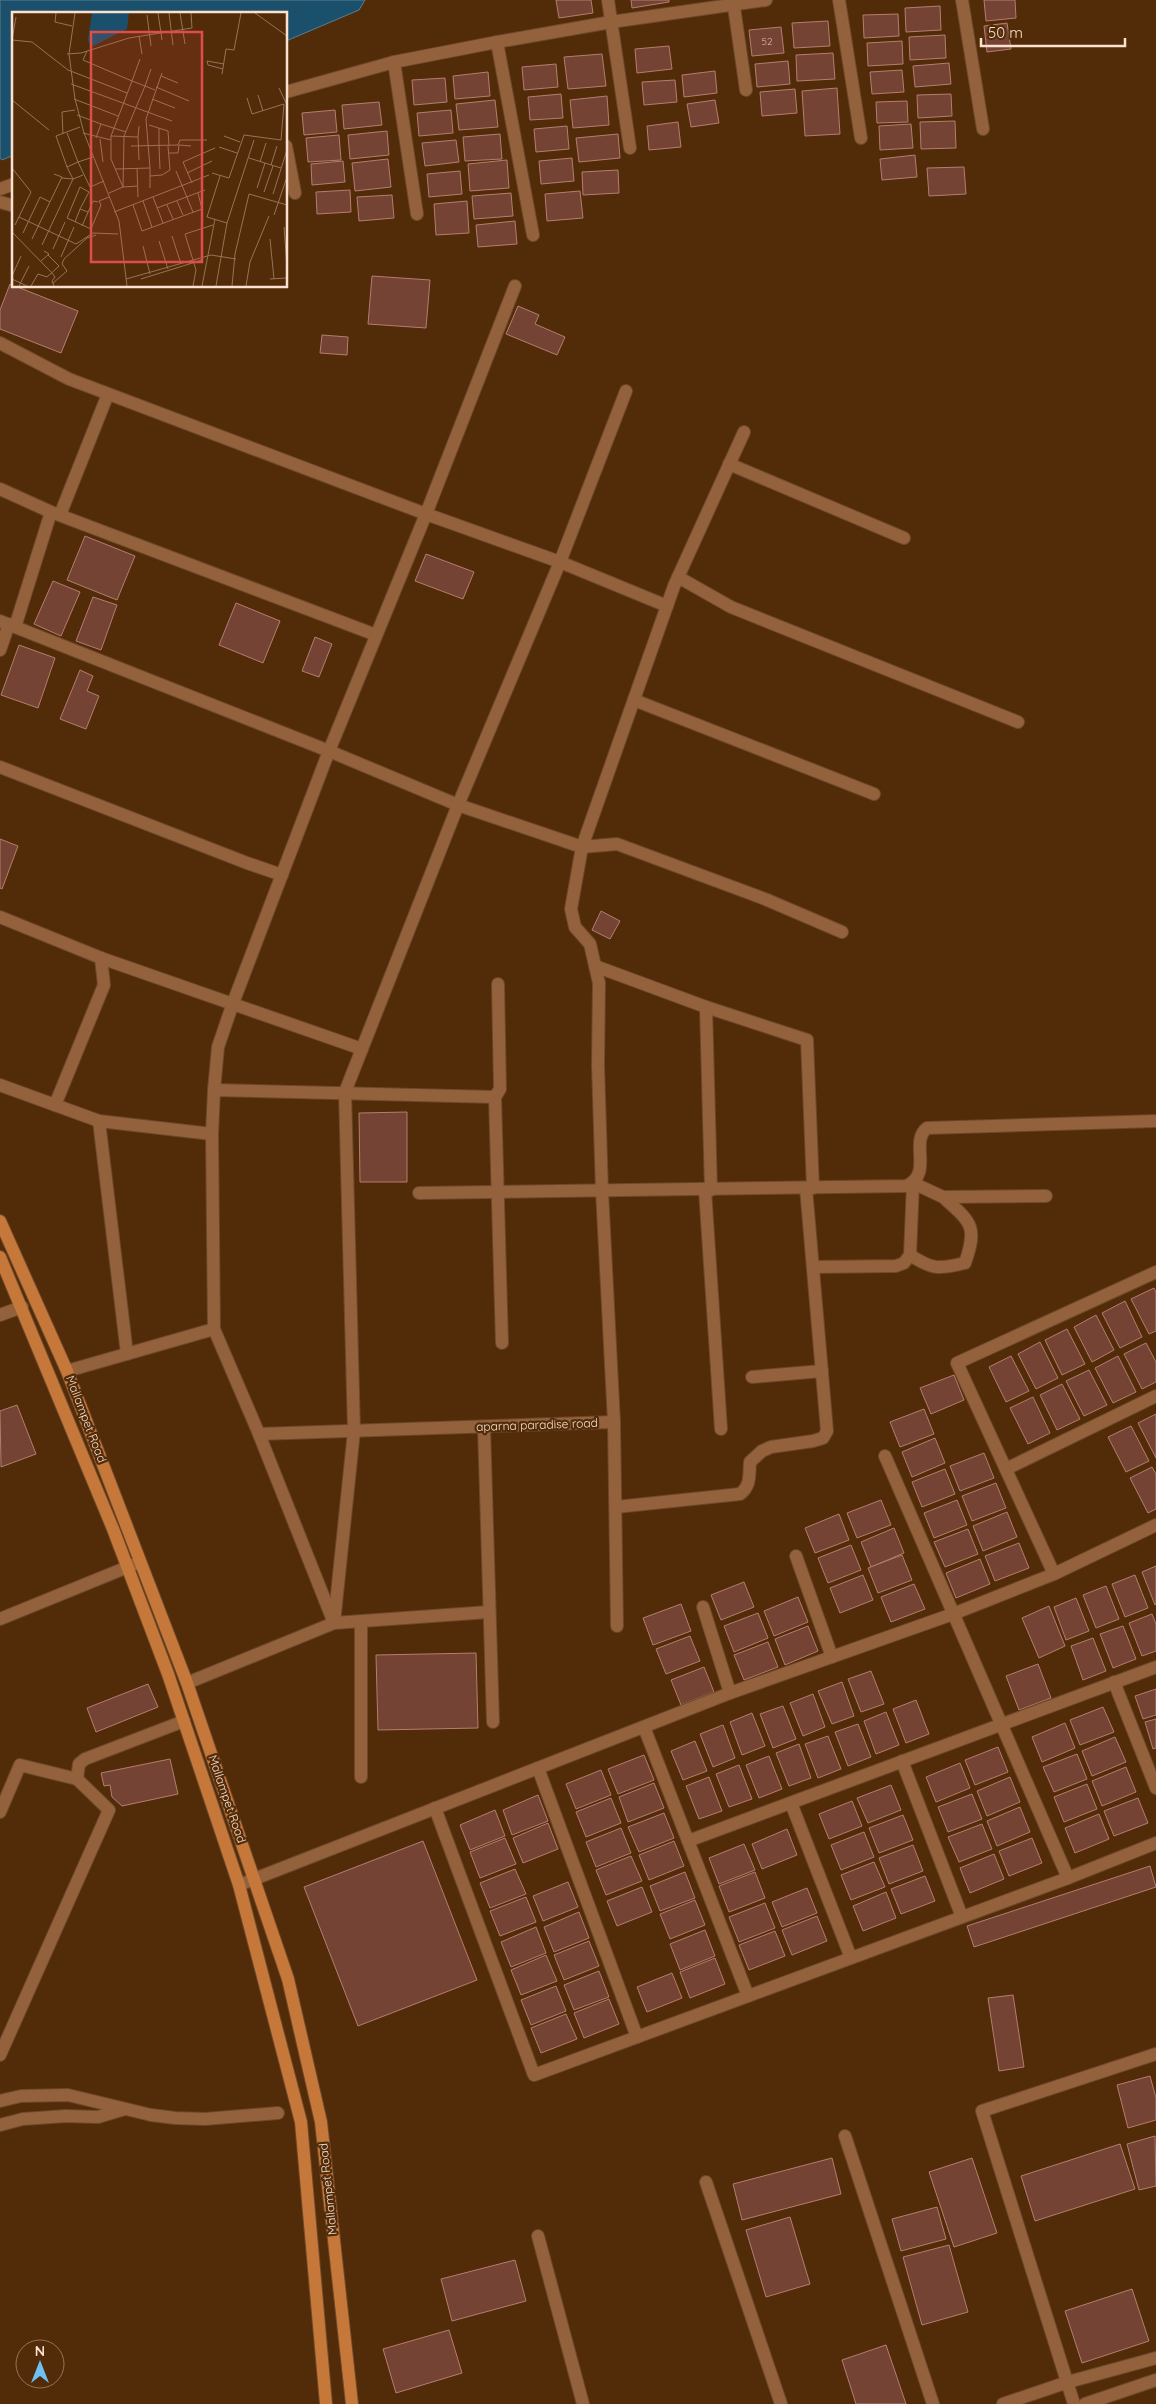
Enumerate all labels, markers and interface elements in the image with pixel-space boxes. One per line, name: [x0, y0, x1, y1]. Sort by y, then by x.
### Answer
inset map: [12, 12, 288, 288]
scale bar: [981, 15, 1125, 47]
text: 50 m: [988, 23, 1023, 42]
house number: 52: [762, 35, 773, 48]
street label: Mallampet Road: [63, 1373, 110, 1465]
street label: aparna paradise road: [476, 1415, 598, 1434]
street label: Mallampet Road: [205, 1753, 250, 1845]
street label: Mallampet Road: [315, 2142, 340, 2236]
north arrow: [15, 2339, 65, 2389]
text: N: [35, 2342, 45, 2360]

